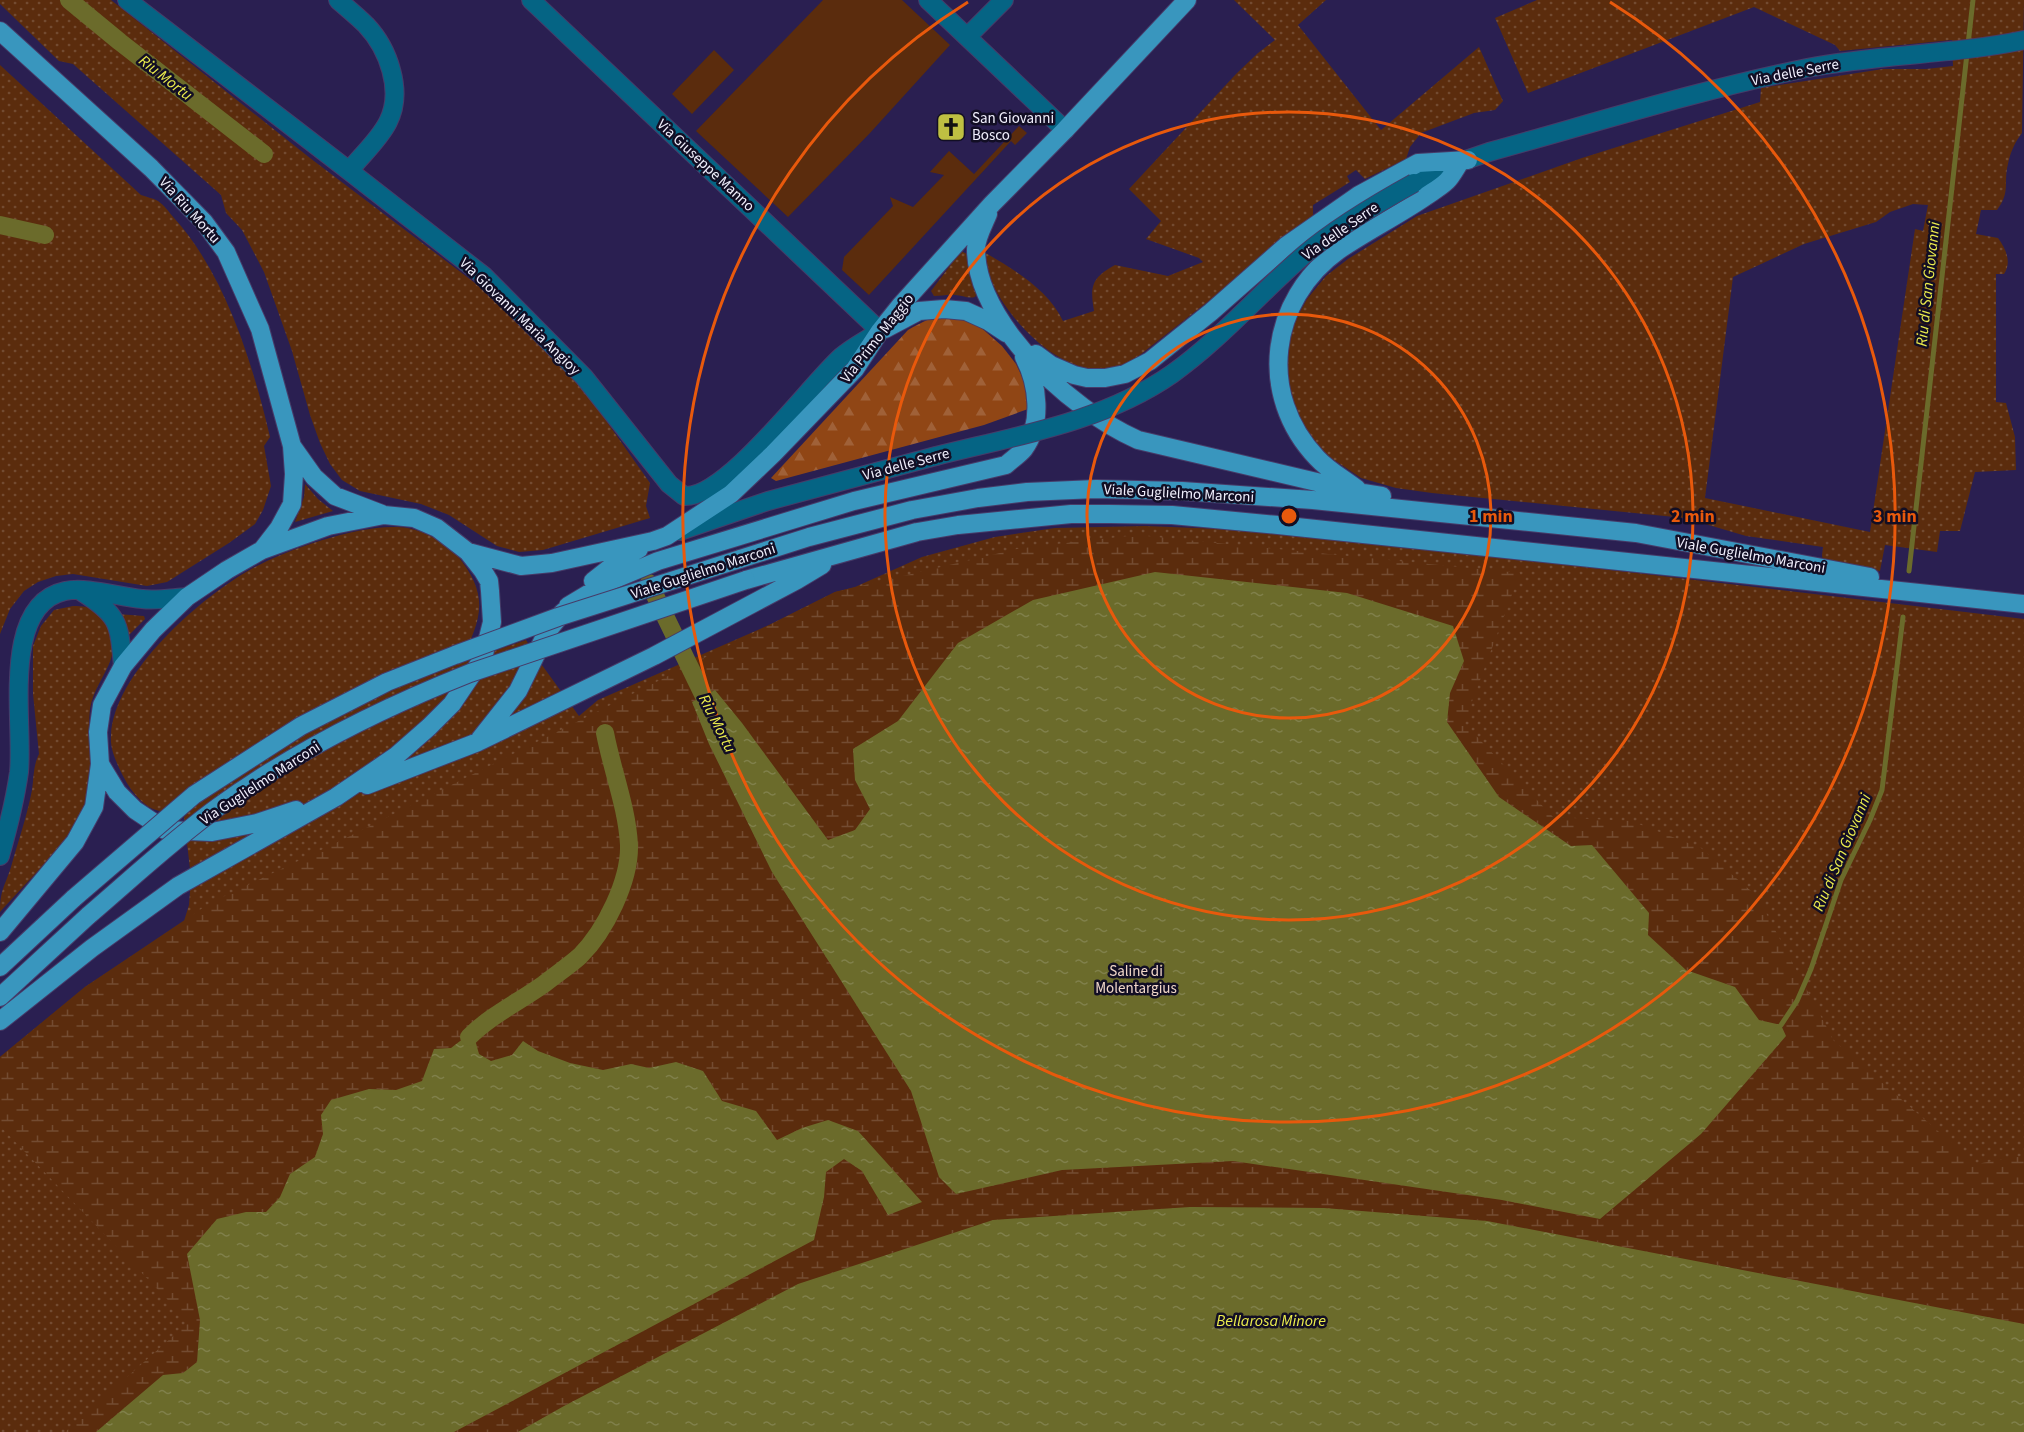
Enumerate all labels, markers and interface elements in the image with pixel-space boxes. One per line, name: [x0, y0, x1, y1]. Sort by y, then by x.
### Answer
water label: Riu Mortu: [134, 50, 197, 106]
street label: Via delle Serre: [1749, 54, 1841, 91]
place label: San Giovanni Bosco: [972, 108, 1054, 146]
church icon: San Giovanni Bosco: [935, 111, 967, 143]
street label: Via Giuseppe Manno: [652, 114, 759, 216]
street label: Via Riu Mortu: [154, 173, 225, 248]
street label: Via delle Serre: [1298, 197, 1383, 266]
water label: Riu di San Giovanni: [1910, 220, 1946, 348]
street label: Via Giovanni Maria Angioy: [454, 253, 585, 380]
street label: Via Primo Maggio: [836, 289, 919, 387]
street label: Via delle Serre: [860, 443, 952, 486]
street label: Viale Guglielmo Marconi: [1103, 479, 1255, 508]
text: 1 min: [1469, 504, 1513, 529]
text: 2 min: [1671, 504, 1715, 529]
text: 3 min: [1873, 504, 1917, 529]
centre of rings: [1279, 506, 1299, 526]
street label: Viale Guglielmo Marconi: [1675, 532, 1827, 579]
street label: Viale Guglielmo Marconi: [628, 538, 778, 605]
water label: Riu Mortu: [693, 691, 741, 756]
street label: Via Guglielmo Marconi: [196, 737, 324, 830]
water label: Riu di San Giovanni: [1807, 790, 1877, 914]
park label: Saline di Molentargius: [1095, 961, 1177, 999]
water label: Bellarosa Minore: [1216, 1310, 1326, 1332]

